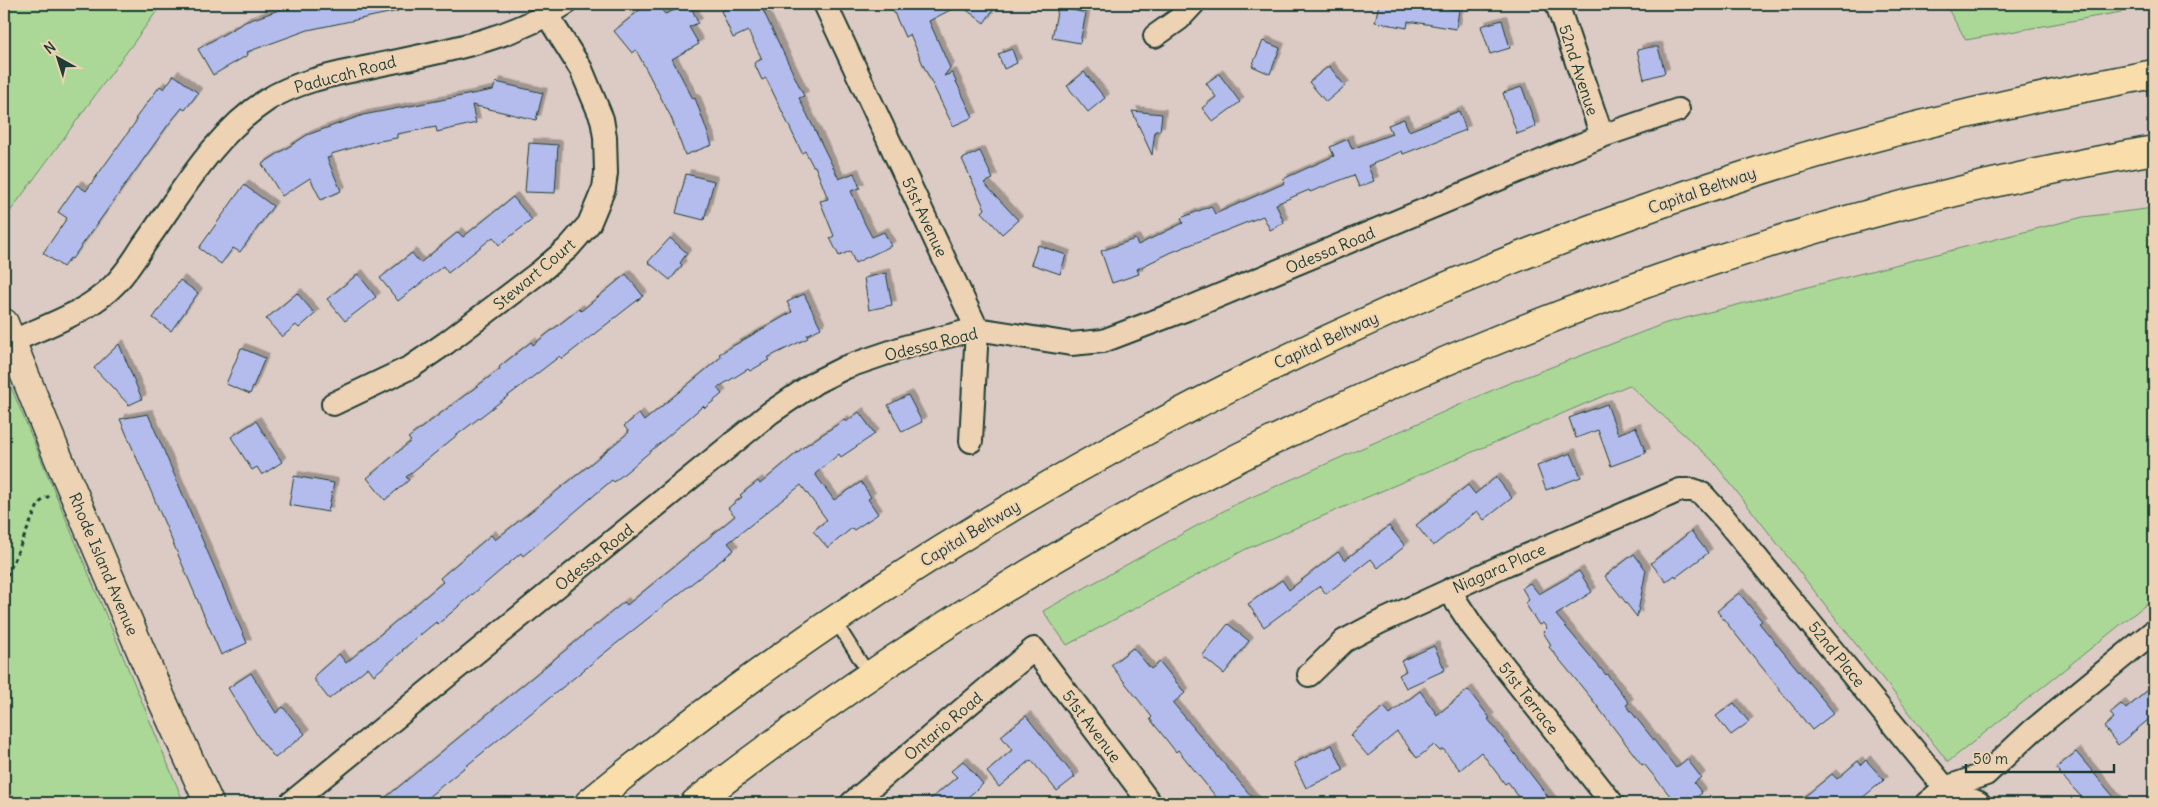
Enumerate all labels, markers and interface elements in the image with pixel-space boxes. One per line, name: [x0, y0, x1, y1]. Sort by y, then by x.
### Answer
street label: 52nd Avenue: [1555, 22, 1603, 118]
north arrow: [32, 32, 82, 82]
text: N: [40, 38, 59, 58]
street label: Paducah Road: [292, 51, 398, 97]
street label: Capital Beltway: [1645, 162, 1759, 218]
street label: 51st Avenue: [898, 174, 952, 260]
street label: Odessa Road: [1282, 222, 1378, 278]
street label: Stewart Court: [489, 234, 579, 314]
street label: Capital Beltway: [1271, 307, 1381, 373]
street label: Odessa Road: [882, 323, 980, 365]
street label: Rhode Island Avenue: [65, 490, 143, 638]
street label: Capital Beltway: [916, 495, 1024, 571]
street label: Odessa Road: [551, 519, 637, 595]
street label: Niagara Place: [1449, 539, 1549, 597]
street label: 52nd Place: [1804, 617, 1870, 691]
street label: 51st Terrace: [1495, 658, 1563, 738]
street label: 51st Avenue: [1058, 686, 1126, 766]
street label: Ontario Road: [900, 687, 986, 765]
scale bar: [1966, 742, 2113, 774]
text: 50 m: [1973, 749, 2008, 768]

